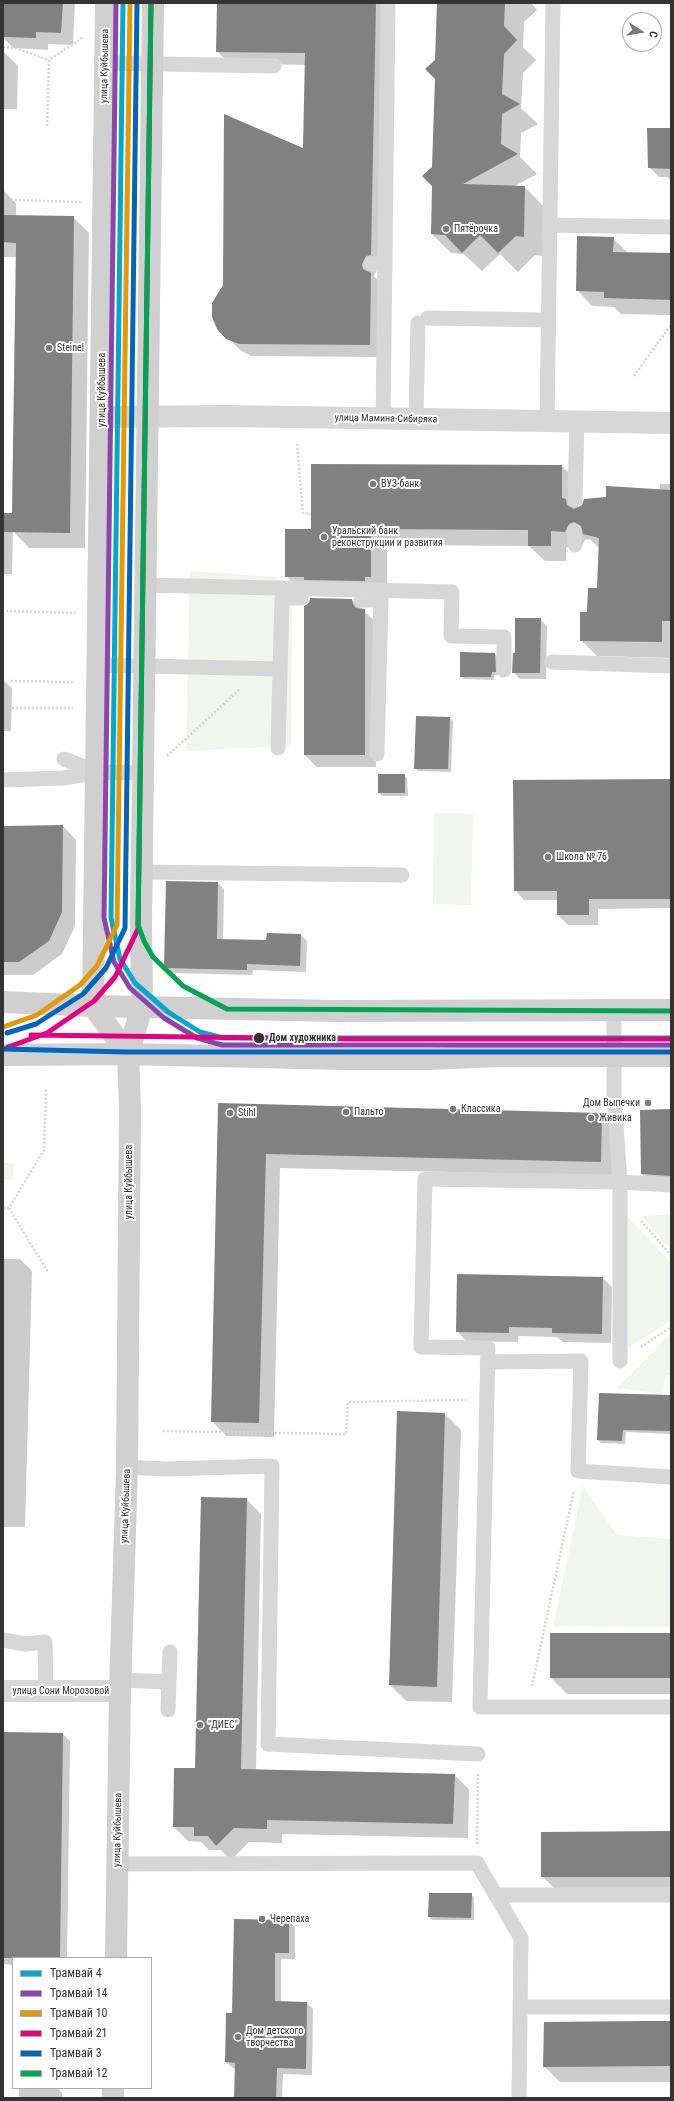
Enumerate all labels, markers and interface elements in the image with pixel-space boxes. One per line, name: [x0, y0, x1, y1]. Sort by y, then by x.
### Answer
north arrow: [622, 12, 662, 52]
street label: улица Куйбышева: [98, 29, 112, 103]
text: С: [646, 30, 660, 39]
place label: Пятёрочка: [454, 223, 498, 235]
marker: Пятёрочка: [441, 224, 451, 234]
place label: Steinel: [57, 342, 84, 354]
marker: Steinel: [44, 343, 54, 353]
street label: улица Куйбышева: [96, 353, 108, 427]
street label: улица Мамина-Сибиряка: [335, 412, 437, 426]
place label: ВУЗ-банк: [381, 478, 419, 490]
marker: ВУЗ-банк: [368, 479, 378, 489]
place label: Уральский банк реконструкции и развития: [332, 525, 443, 548]
marker: Уральский банк реконструкции и развития: [319, 532, 329, 542]
place label: Школа № 76: [556, 851, 607, 863]
marker: Школа № 76: [543, 852, 553, 862]
marker: Дом художника: [252, 1031, 266, 1045]
place label: Дом художника: [269, 1032, 336, 1044]
place label: Дом Выпечки: [583, 1097, 640, 1109]
marker: Дом Выпечки: [643, 1098, 653, 1108]
place label: Классика: [461, 1103, 500, 1115]
marker: Классика: [448, 1104, 458, 1114]
place label: Пальто: [354, 1106, 384, 1118]
place label: Stihl: [238, 1107, 256, 1119]
marker: Пальто: [341, 1107, 351, 1117]
marker: Stihl: [225, 1108, 235, 1118]
place label: Живика: [599, 1112, 632, 1124]
marker: Живика: [586, 1113, 596, 1123]
street label: улица Куйбышева: [123, 1145, 135, 1219]
street label: улица Куйбышева: [119, 1469, 133, 1543]
street label: улица Сони Морозовой: [13, 1685, 109, 1697]
place label: "ДИЕС": [208, 1719, 238, 1731]
marker: "ДИЕС": [195, 1720, 205, 1730]
street label: улица Куйбышева: [111, 1793, 125, 1867]
place label: Черепаха: [270, 1913, 309, 1925]
marker: Черепаха: [257, 1914, 267, 1924]
legend: [12, 1957, 152, 2089]
text: Трамвай 4: [50, 1966, 102, 1980]
text: Трамвай 14: [50, 1986, 108, 2000]
text: Трамвай 10: [50, 2006, 108, 2020]
place label: Дом детского творчества: [246, 2025, 303, 2048]
text: Трамвай 21: [50, 2026, 108, 2040]
marker: Дом детского творчества: [233, 2032, 243, 2042]
text: Трамвай 3: [50, 2046, 102, 2060]
text: Трамвай 12: [50, 2066, 108, 2080]

